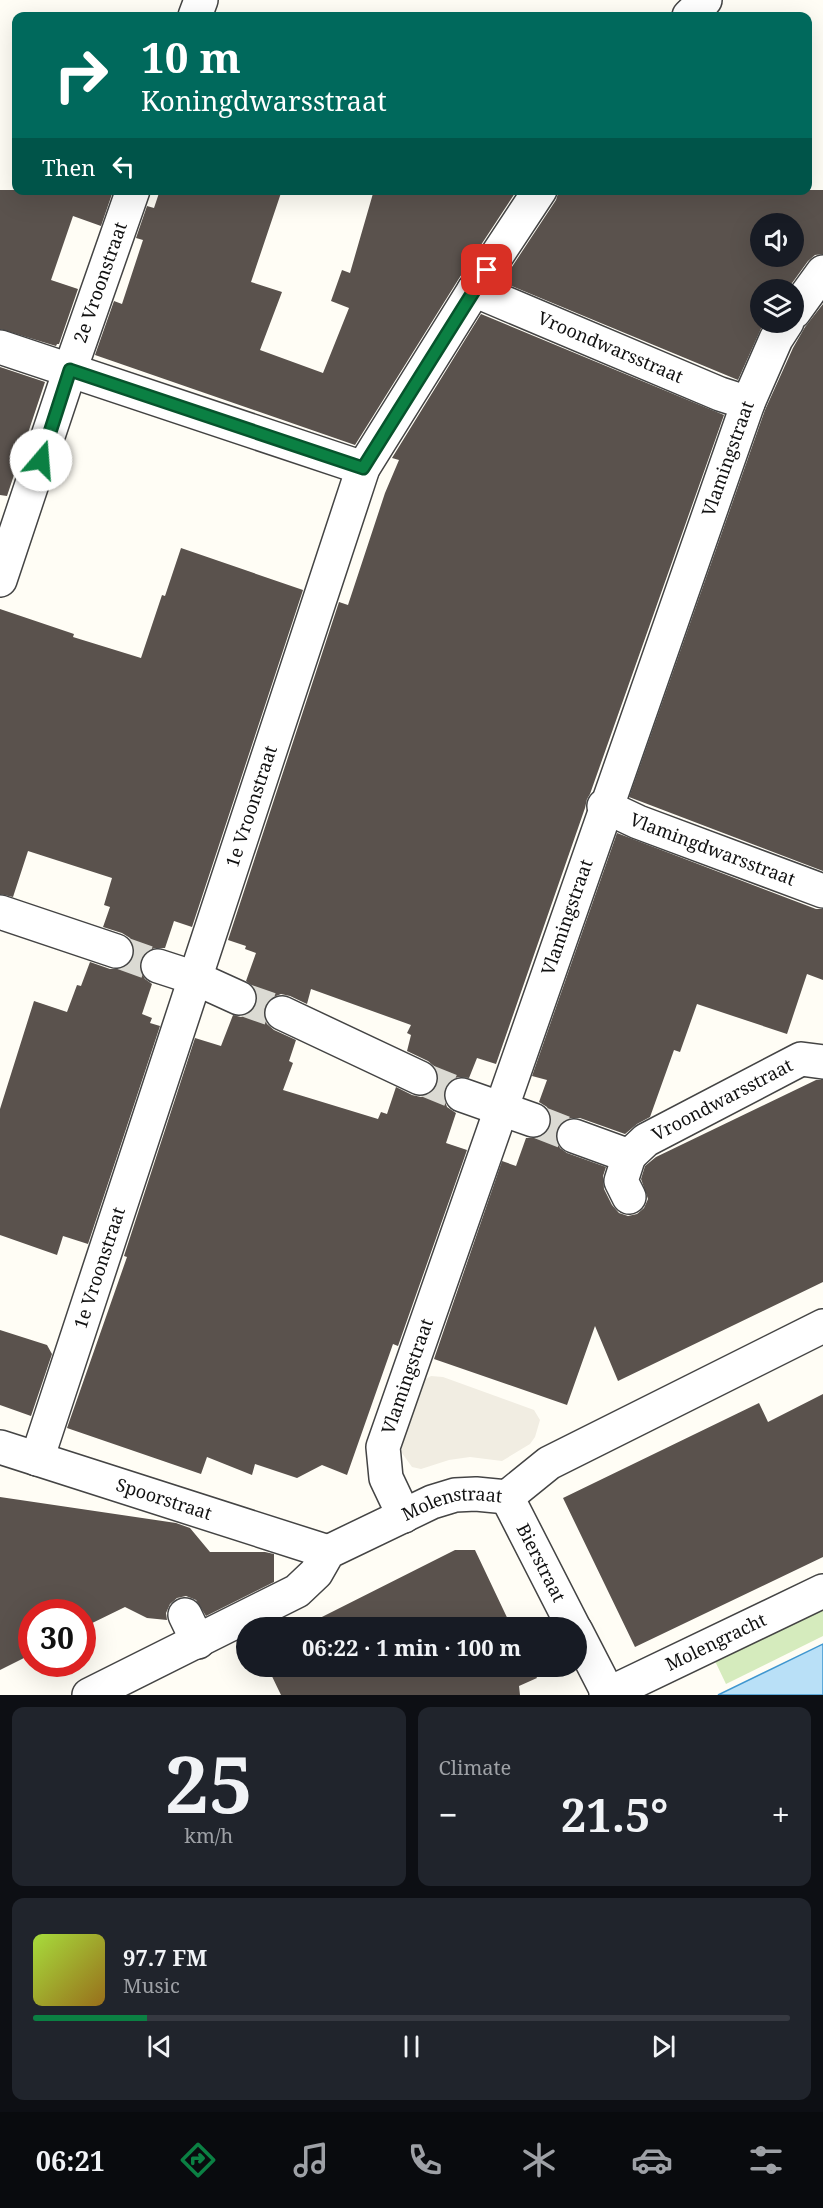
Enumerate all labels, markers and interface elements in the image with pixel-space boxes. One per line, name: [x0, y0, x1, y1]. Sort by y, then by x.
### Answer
text: 10 m: [141, 28, 241, 85]
icon: right: [42, 36, 120, 114]
text: Koningdwarsstraat: [141, 82, 387, 119]
icon: left: [107, 150, 140, 183]
text: Then: [42, 152, 95, 182]
map controls: [750, 213, 804, 333]
button: sound: [750, 213, 804, 267]
street label: 2e Vroonstraat: [67, 218, 132, 346]
pin: [461, 244, 512, 295]
icon: arrive: [470, 253, 503, 286]
button: layers: [750, 279, 804, 333]
street label: Vroondwarsstraat: [534, 305, 687, 388]
street label: Vlamingstraat: [696, 397, 759, 520]
position arrow: [9, 428, 73, 492]
street label: 1e Vroonstraat: [220, 742, 282, 870]
street label: Vlamingdwarsstraat: [626, 807, 799, 891]
street label: Vlamingstraat: [535, 856, 598, 978]
street label: Vroondwarsstraat: [647, 1053, 796, 1146]
street label: 1e Vroonstraat: [68, 1204, 130, 1332]
street label: Vlamingstraat: [375, 1315, 438, 1437]
street label: Spoorstraat: [113, 1472, 215, 1525]
street label: Molenstraat: [398, 1481, 503, 1526]
street label: Bierstraat: [512, 1519, 572, 1606]
speed limit sign: 30: [18, 1599, 96, 1677]
street label: Molengracht: [661, 1607, 770, 1676]
text: 06:22 · 1 min · 100 m: [302, 1632, 521, 1662]
text: 25: [165, 1730, 253, 1836]
text: Climate: [439, 1754, 511, 1781]
text: 21.5°: [561, 1784, 668, 1845]
text: −: [439, 1792, 458, 1837]
text: +: [772, 1792, 790, 1837]
text: km/h: [184, 1822, 233, 1849]
text: 97.7 FM: [123, 1942, 207, 1972]
text: Music: [123, 1972, 180, 1999]
icon: previous: [143, 2030, 176, 2063]
icon: pause: [395, 2030, 428, 2063]
icon: next: [647, 2030, 680, 2063]
icon: directions: [177, 2139, 219, 2181]
icon: music: [290, 2139, 332, 2181]
icon: phone: [404, 2139, 446, 2181]
icon: climate: [518, 2139, 560, 2181]
icon: car: [631, 2139, 673, 2181]
icon: filters: [745, 2139, 787, 2181]
text: 06:21: [36, 2142, 105, 2179]

